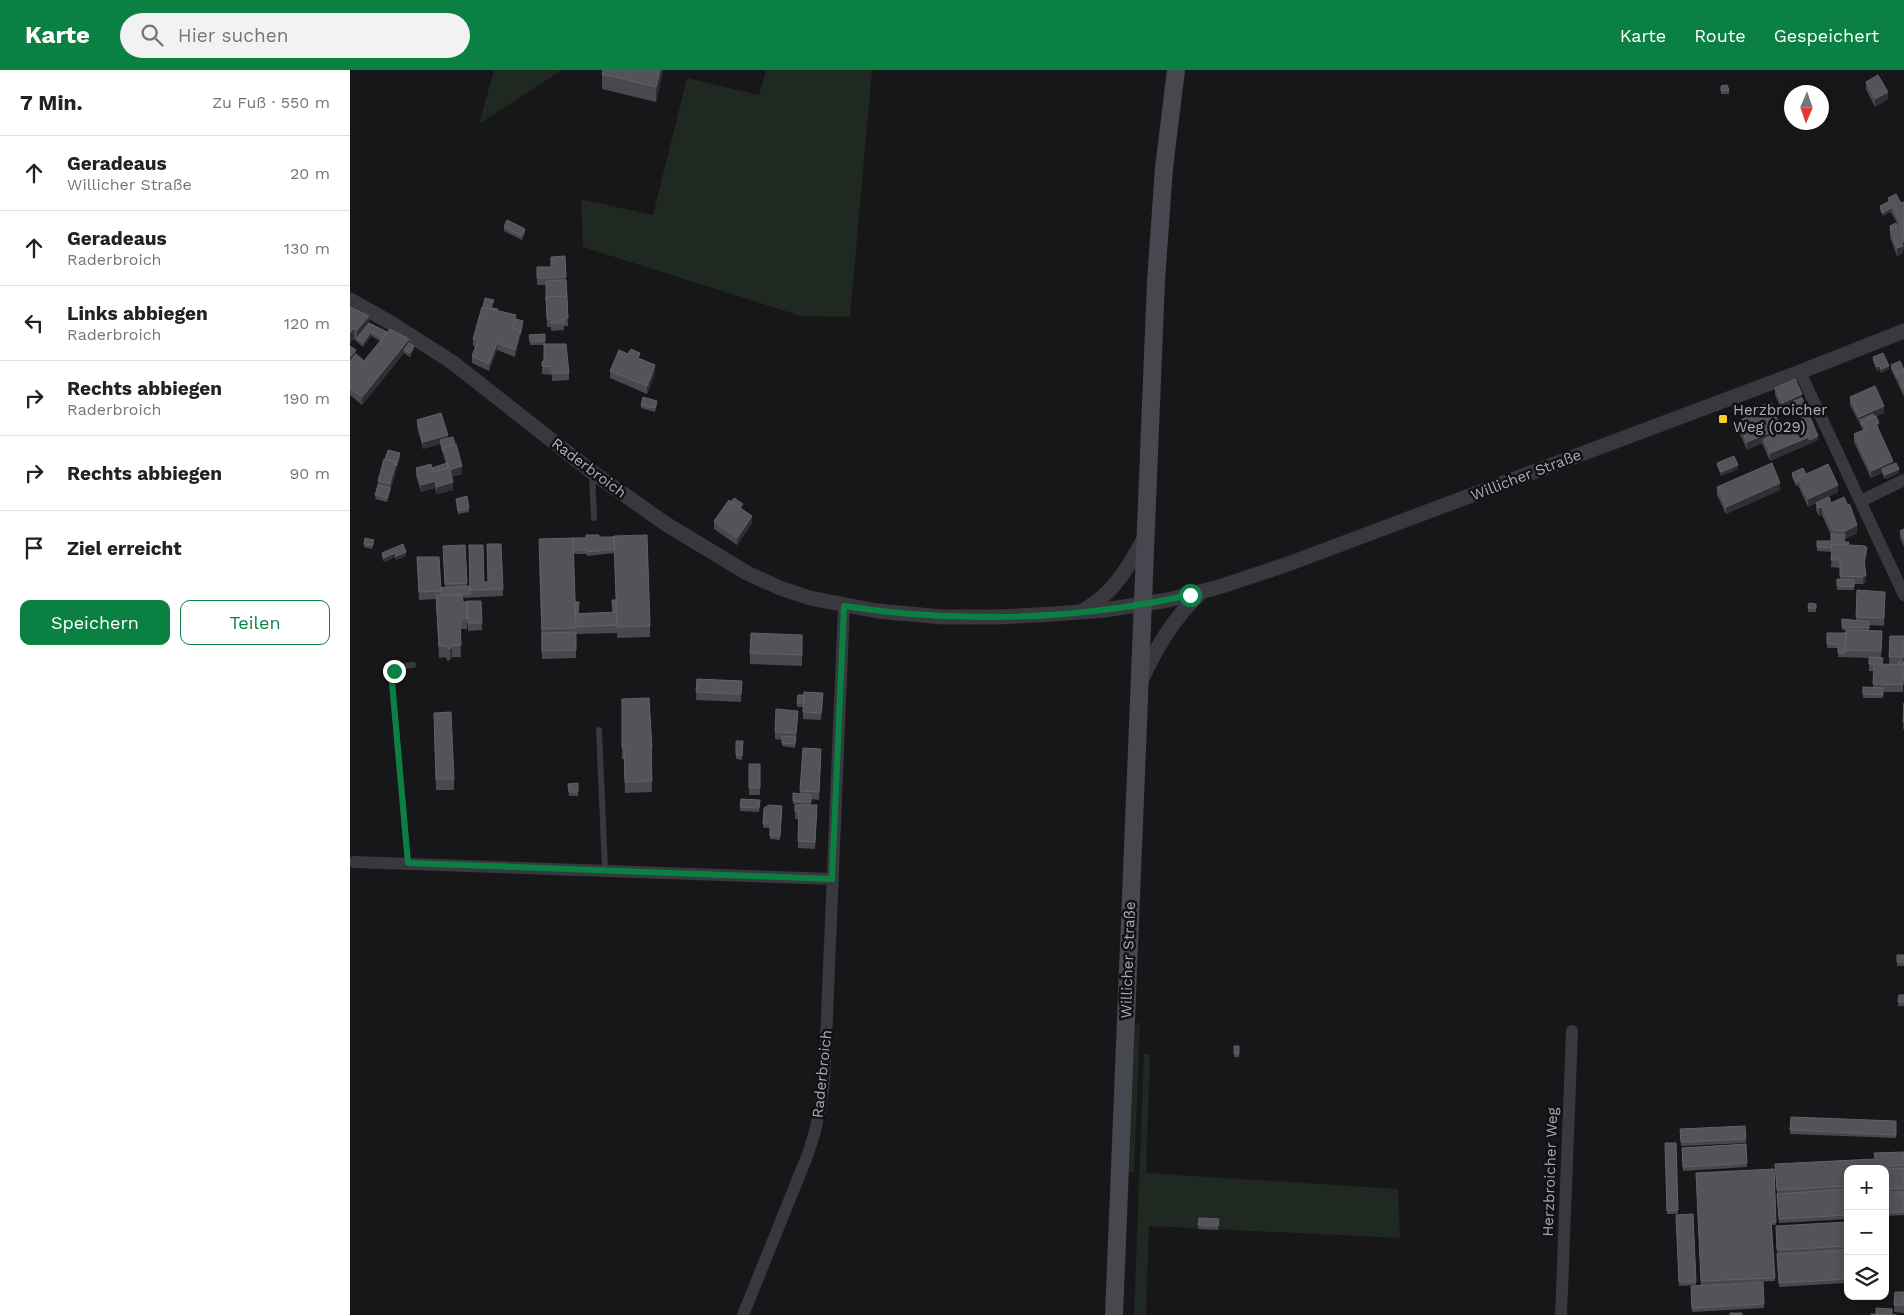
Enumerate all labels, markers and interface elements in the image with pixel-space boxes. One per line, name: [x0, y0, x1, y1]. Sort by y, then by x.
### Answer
search box: [120, 13, 470, 58]
text: Karte: [25, 21, 90, 49]
icon: search: [138, 21, 166, 49]
text: Hier suchen: [178, 24, 288, 47]
text: Karte: [1620, 25, 1666, 46]
text: Route: [1694, 25, 1746, 46]
text: Gespeichert: [1774, 25, 1879, 46]
north arrow: [1784, 85, 1829, 130]
text: 7 Min.: [20, 90, 83, 115]
text: Zu Fuß · 550 m: [212, 93, 330, 112]
text: Geradeaus: [67, 152, 167, 175]
icon: ahead: [20, 159, 48, 187]
text: 20 m: [290, 164, 330, 183]
text: Willicher Straße: [67, 175, 192, 194]
text: Geradeaus: [67, 227, 167, 250]
icon: ahead: [20, 234, 48, 262]
text: 130 m: [284, 239, 330, 258]
text: Raderbroich: [67, 250, 162, 269]
text: Links abbiegen: [67, 302, 208, 325]
icon: left: [20, 309, 48, 337]
text: 120 m: [284, 314, 330, 333]
text: Raderbroich: [67, 325, 162, 344]
text: Rechts abbiegen: [67, 377, 222, 400]
icon: right: [20, 384, 48, 412]
text: 190 m: [283, 389, 330, 408]
text: Raderbroich: [67, 400, 162, 419]
place label: Herzbroicher Weg (029): [1733, 401, 1827, 436]
marker: Herzbroicher Weg (029): [1717, 413, 1729, 425]
street label: Raderbroich: [548, 434, 630, 502]
street label: Willicher Straße: [1468, 446, 1584, 504]
icon: right: [20, 459, 48, 487]
text: Rechts abbiegen: [67, 462, 222, 485]
text: 90 m: [289, 464, 330, 483]
icon: arrive: [20, 534, 48, 562]
text: Ziel erreicht: [67, 537, 182, 560]
route start: [1179, 584, 1202, 607]
button: Speichern: [20, 600, 170, 645]
button: Teilen: [180, 600, 330, 645]
route end: [383, 660, 406, 683]
street label: Willicher Straße: [1117, 901, 1139, 1019]
street label: Raderbroich: [808, 1029, 836, 1119]
street label: Herzbroicher Weg: [1539, 1107, 1561, 1237]
map controls: [1844, 1165, 1889, 1300]
button: +: [1844, 1165, 1889, 1210]
button: −: [1844, 1210, 1889, 1255]
button: layers: [1844, 1255, 1889, 1300]

